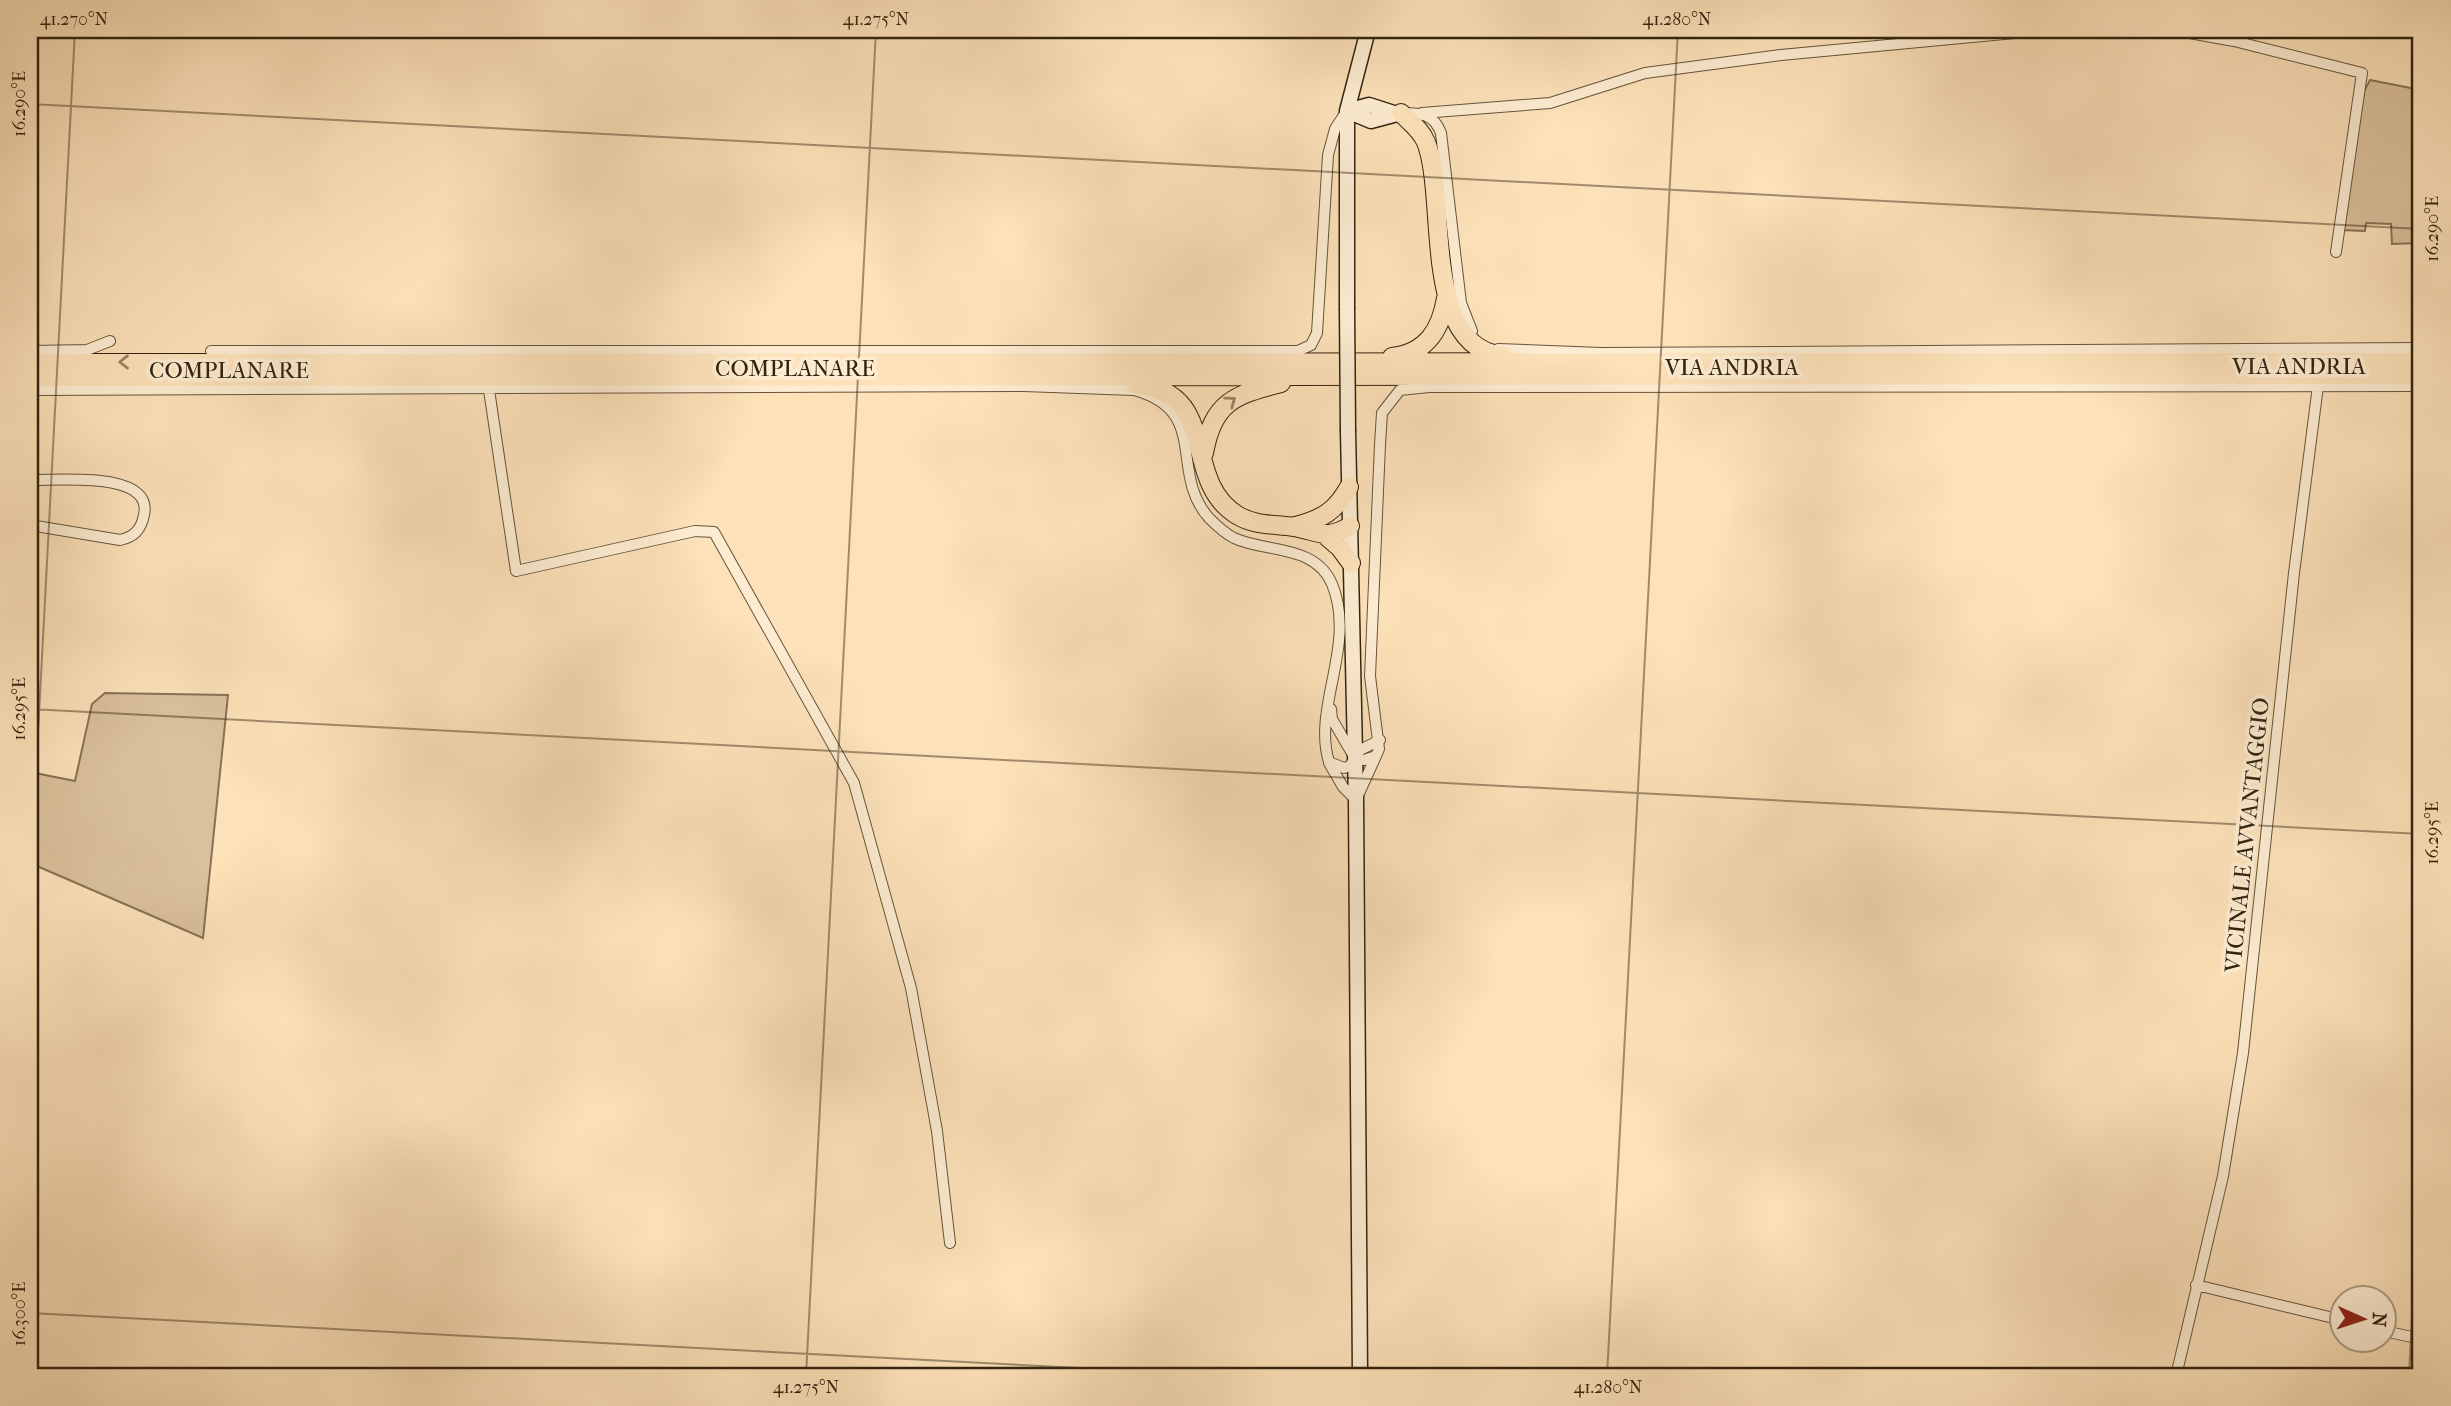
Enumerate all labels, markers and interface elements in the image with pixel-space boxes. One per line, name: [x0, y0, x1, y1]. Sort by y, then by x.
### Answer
text: 41.270°N: [40, 9, 109, 30]
text: 41.275°N: [843, 9, 910, 30]
text: 41.280°N: [1643, 9, 1712, 30]
text: 16.290°E: [9, 71, 30, 137]
text: 16.290°E: [2422, 196, 2443, 262]
street label: VIA ANDRIA: [2231, 353, 2367, 380]
one-way arrow: [118, 354, 128, 370]
street label: VIA ANDRIA: [1664, 354, 1800, 381]
street label: COMPLANARE: [715, 355, 875, 382]
street label: COMPLANARE: [149, 357, 309, 384]
one-way arrow: [1223, 397, 1235, 409]
text: 16.295°E: [9, 677, 30, 741]
street label: VICINALE AVVANTAGGIO: [2219, 696, 2275, 975]
text: 16.295°E: [2422, 801, 2443, 865]
text: 16.300°E: [9, 1282, 30, 1346]
north arrow: [2328, 1284, 2398, 1354]
text: N: [2368, 1312, 2390, 1328]
text: 41.275°N: [773, 1377, 840, 1398]
text: 41.280°N: [1574, 1377, 1643, 1398]

